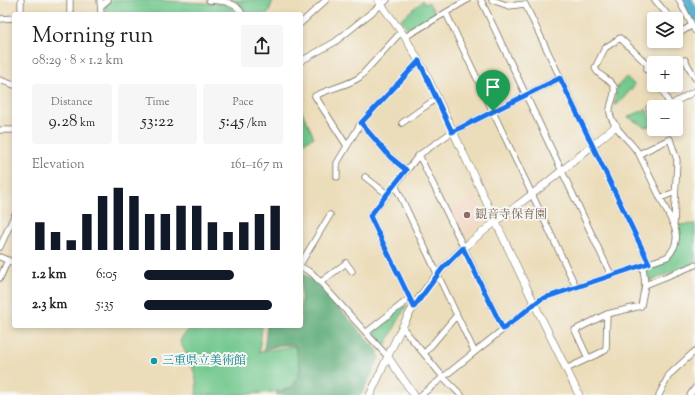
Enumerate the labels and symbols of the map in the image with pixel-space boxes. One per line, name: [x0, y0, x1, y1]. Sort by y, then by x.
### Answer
pin: [476, 70, 510, 111]
place label: 観音寺保育園: [475, 206, 547, 224]
marker: 観音寺保育園: [462, 210, 472, 220]
place label: 三重県立美術館: [162, 352, 246, 370]
marker: 三重県立美術館: [149, 356, 159, 366]

